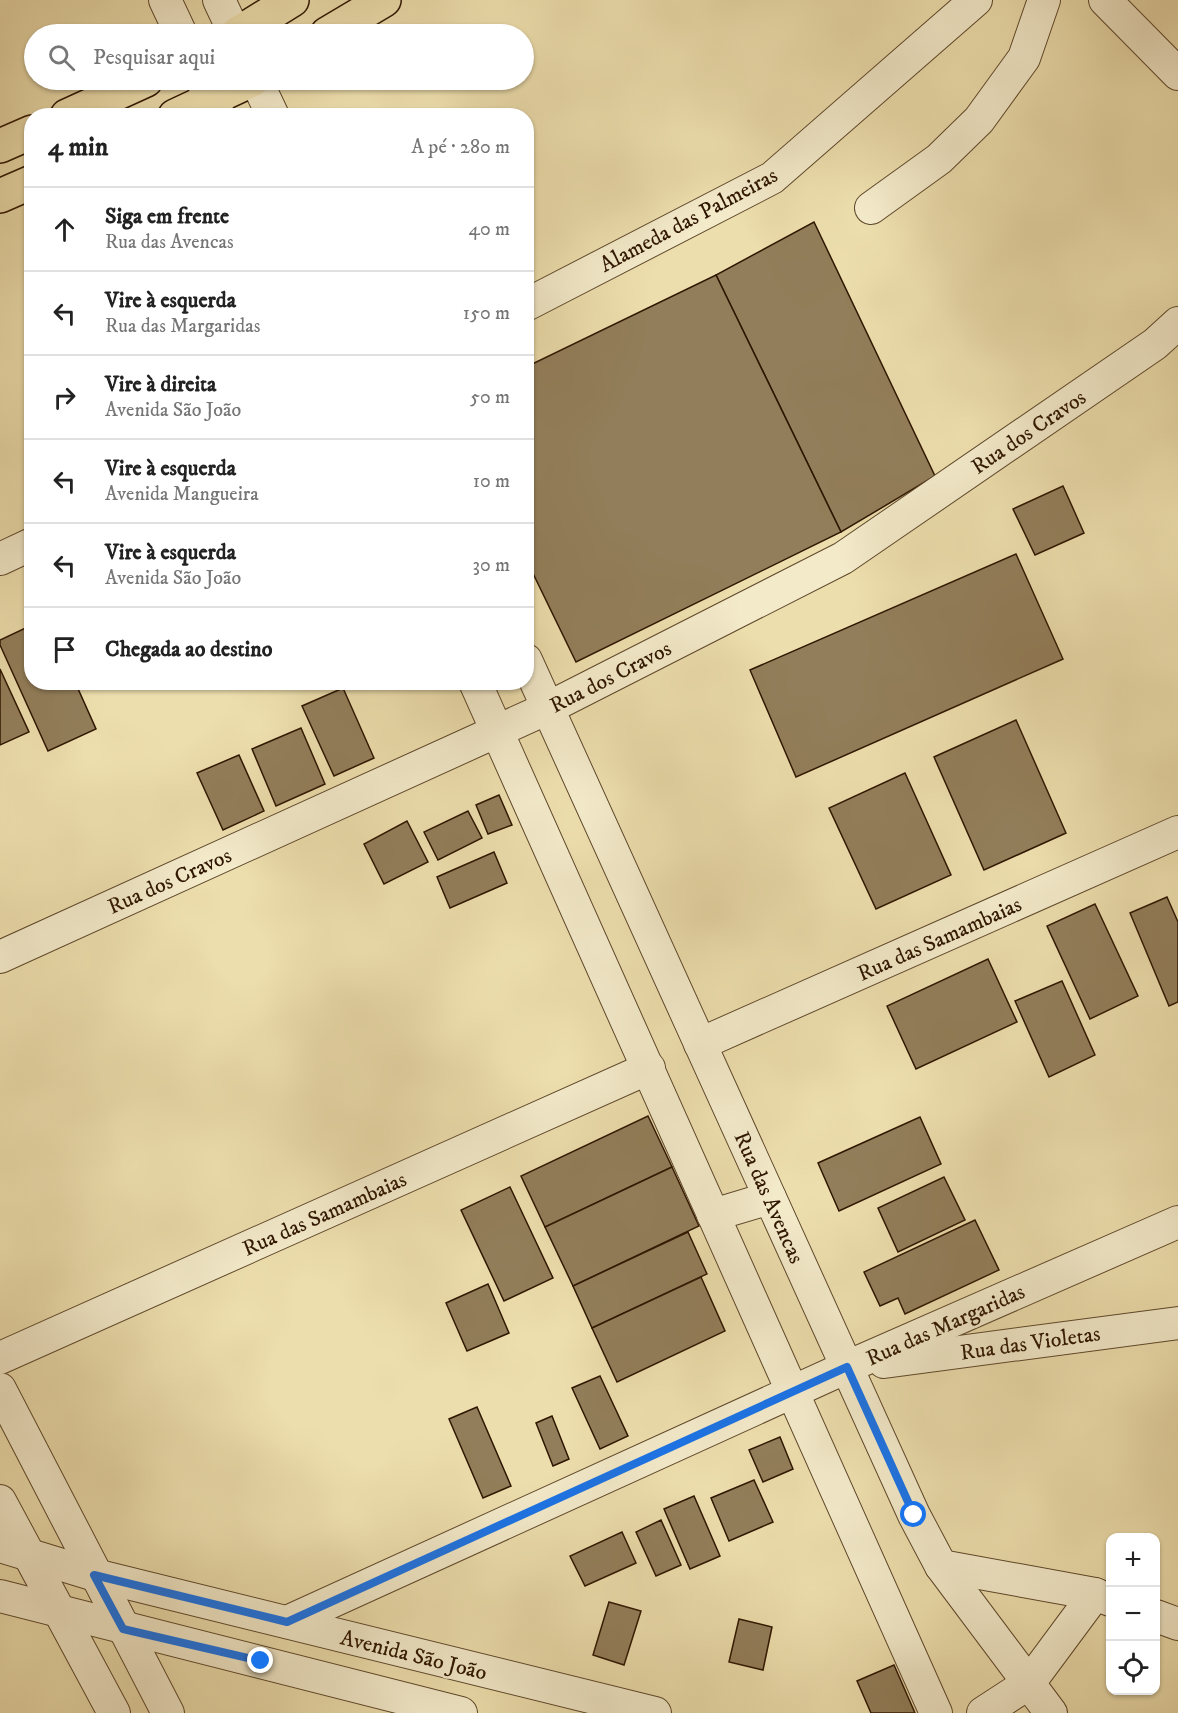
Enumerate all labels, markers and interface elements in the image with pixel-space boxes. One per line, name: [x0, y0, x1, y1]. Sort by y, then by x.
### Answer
search box: [24, 24, 534, 90]
icon: search: [45, 41, 78, 74]
text: Pesquisar aqui: [93, 44, 215, 71]
text: 4 min: [48, 131, 108, 164]
text: A pé · 280 m: [411, 135, 510, 160]
street label: Alameda das Palmeiras: [595, 162, 782, 279]
text: Siga em frente: [105, 203, 229, 230]
icon: ahead: [48, 213, 81, 246]
text: 40 m: [468, 217, 510, 242]
text: Rua das Avencas: [105, 230, 234, 255]
text: Vire à esquerda: [105, 287, 236, 314]
icon: left: [48, 297, 81, 330]
text: 150 m: [463, 301, 510, 326]
text: Rua das Margaridas: [105, 314, 260, 339]
text: Vire à direita: [105, 371, 216, 398]
icon: right: [48, 381, 81, 414]
street label: Rua dos Cravos: [966, 384, 1091, 481]
text: 50 m: [470, 385, 510, 410]
text: Avenida São João: [105, 398, 241, 423]
text: Vire à esquerda: [105, 455, 236, 482]
icon: left: [48, 465, 81, 498]
text: 10 m: [473, 469, 510, 494]
text: Avenida Mangueira: [105, 482, 259, 507]
text: Vire à esquerda: [105, 539, 236, 566]
icon: left: [48, 549, 81, 582]
text: 30 m: [472, 553, 510, 578]
text: Avenida São João: [105, 566, 241, 591]
icon: arrive: [48, 633, 81, 666]
street label: Rua dos Cravos: [545, 635, 676, 719]
text: Chegada ao destino: [105, 636, 272, 663]
street label: Rua dos Cravos: [104, 842, 236, 921]
street label: Rua das Samambaias: [853, 891, 1026, 988]
street label: Rua das Avencas: [727, 1127, 810, 1268]
street label: Rua das Samambaias: [238, 1166, 411, 1263]
street label: Rua das Margaridas: [862, 1278, 1029, 1372]
street label: Rua das Violetas: [958, 1320, 1102, 1367]
route start: [900, 1501, 926, 1527]
map controls: [1106, 1533, 1160, 1695]
button: +: [1106, 1533, 1160, 1587]
button: −: [1106, 1587, 1160, 1641]
street label: Avenida São João: [338, 1624, 490, 1687]
button: locate: [1106, 1641, 1160, 1695]
route end: [247, 1647, 273, 1673]

